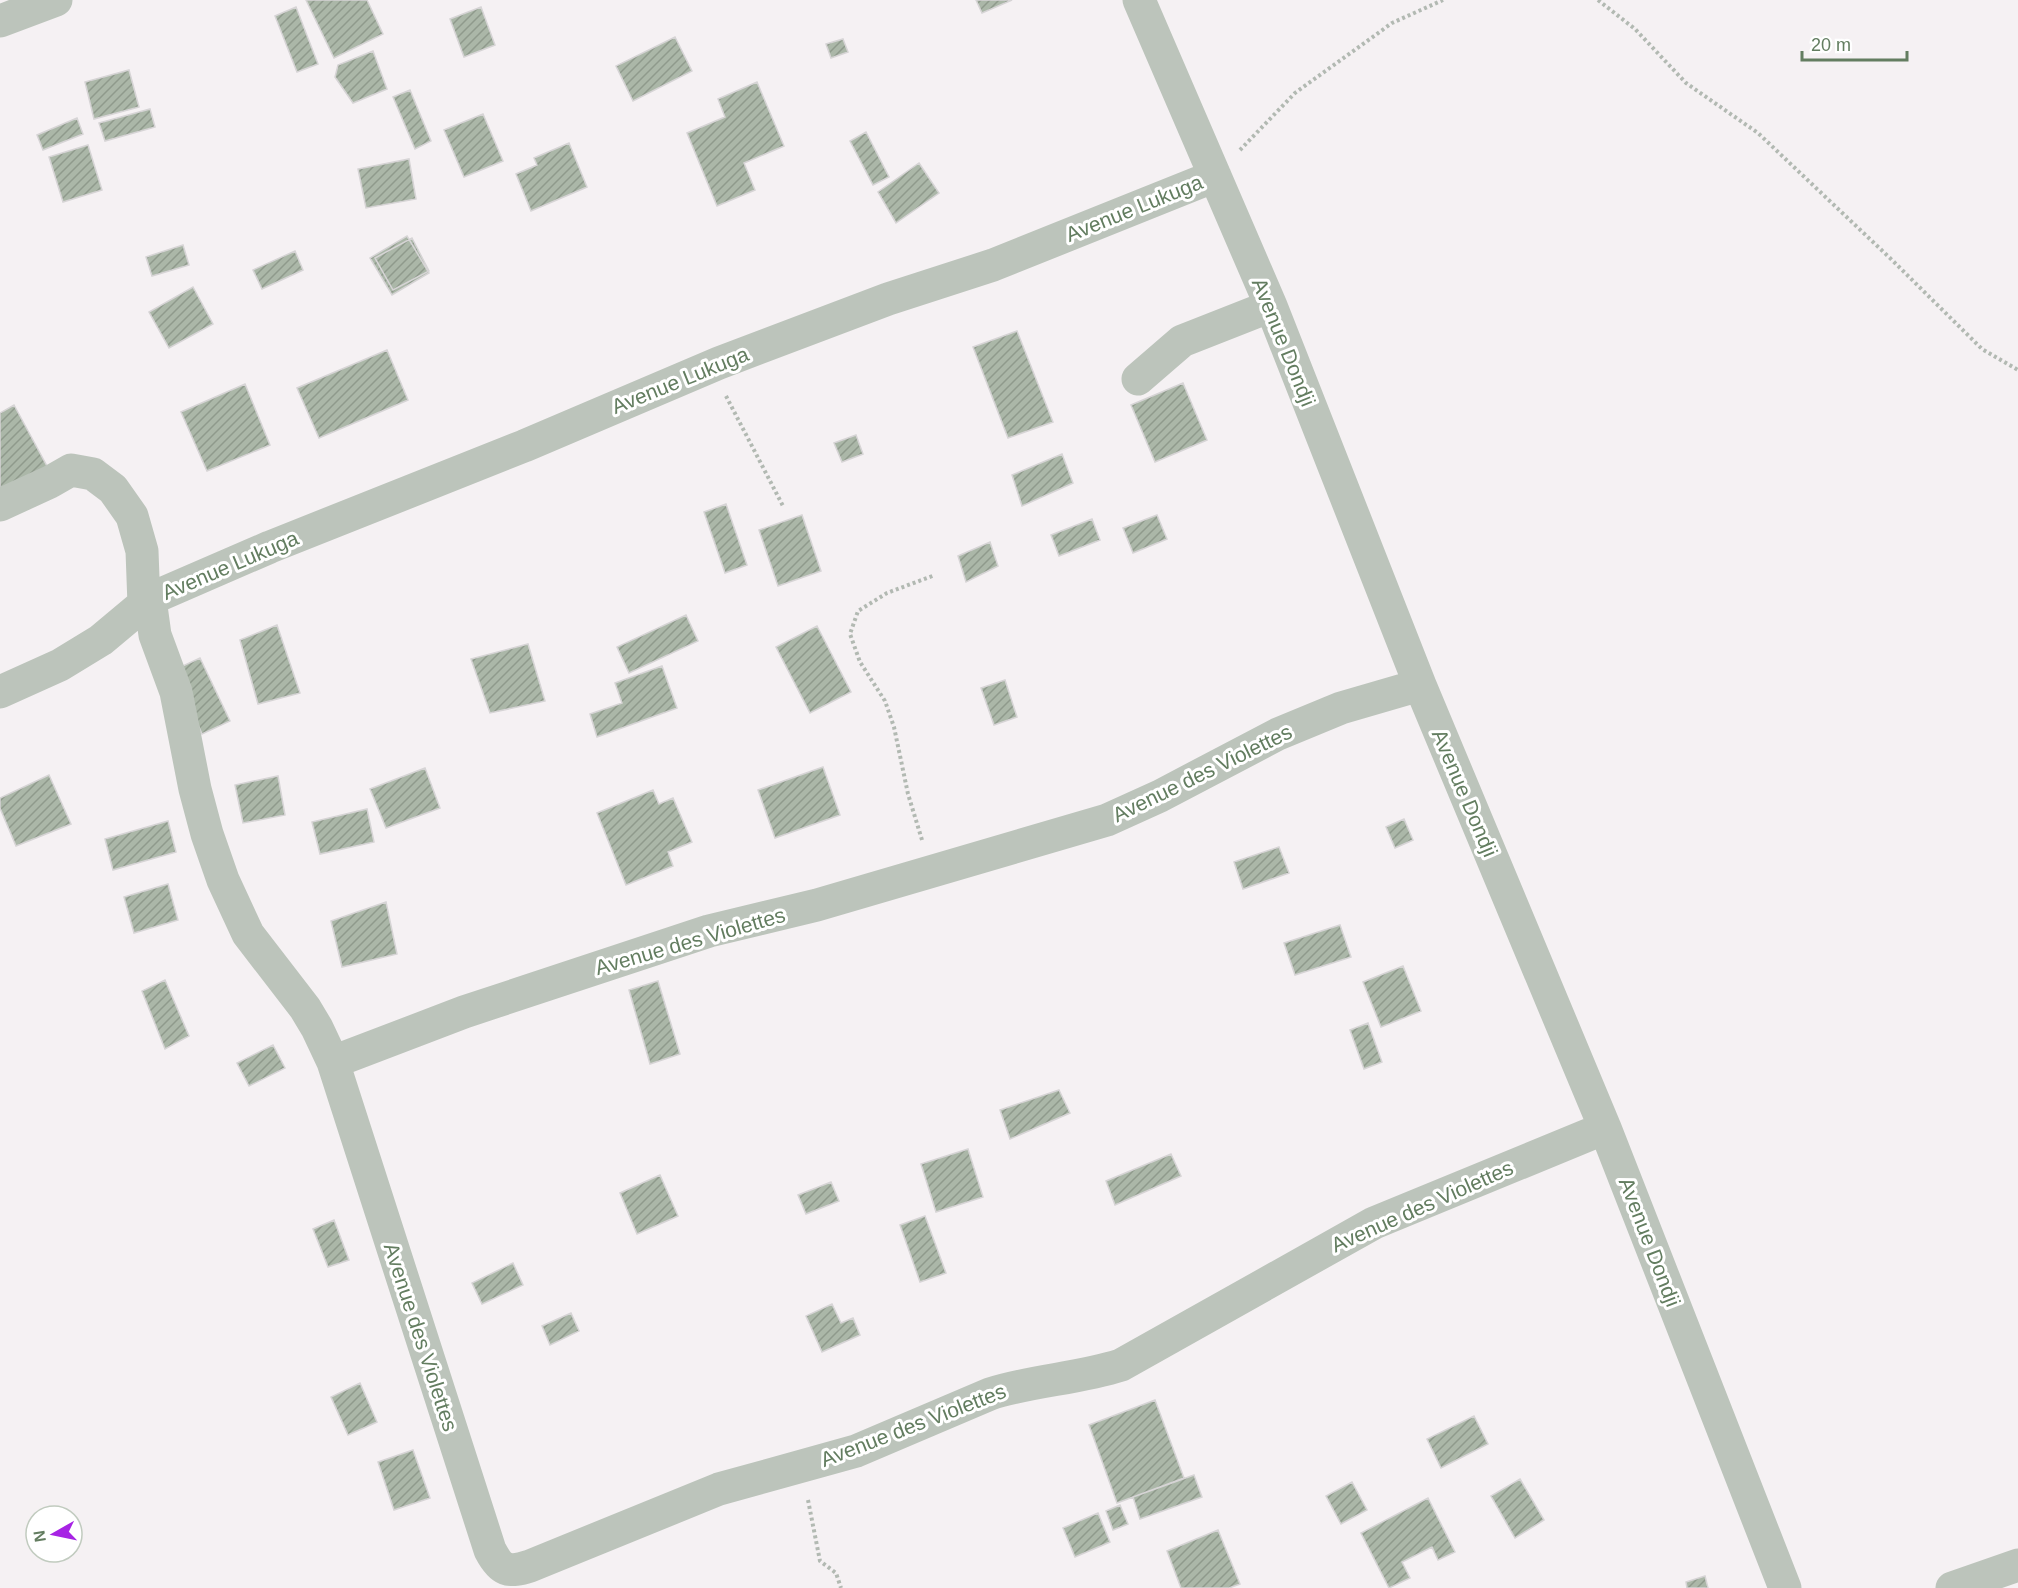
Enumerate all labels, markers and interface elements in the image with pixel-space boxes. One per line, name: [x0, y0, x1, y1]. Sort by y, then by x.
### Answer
scale bar: [1802, 24, 1907, 62]
text: 20 m: [1811, 35, 1851, 55]
street label: Avenue Lukuga: [1062, 170, 1206, 246]
street label: Avenue Dondji: [1248, 275, 1320, 409]
street label: Avenue Lukuga: [608, 342, 752, 418]
street label: Avenue Lukuga: [159, 526, 302, 604]
street label: Avenue des Violettes: [1109, 720, 1295, 826]
street label: Avenue Dondji: [1428, 726, 1502, 860]
street label: Avenue des Violettes: [592, 903, 788, 979]
street label: Avenue des Violettes: [1328, 1156, 1516, 1256]
street label: Avenue Dondji: [1615, 1174, 1685, 1310]
street label: Avenue des Violettes: [380, 1240, 462, 1434]
street label: Avenue des Violettes: [817, 1379, 1009, 1471]
north arrow: [24, 1504, 84, 1564]
text: N: [30, 1529, 49, 1543]

